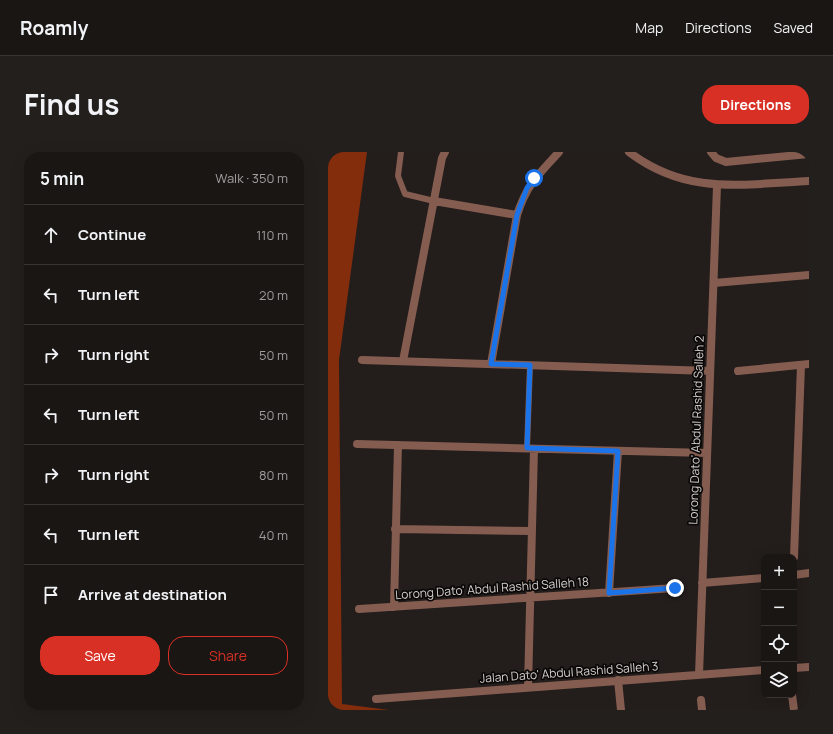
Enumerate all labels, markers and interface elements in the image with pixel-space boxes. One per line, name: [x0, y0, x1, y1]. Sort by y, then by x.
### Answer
text: Roamly: [20, 15, 88, 41]
text: Map: [635, 18, 663, 37]
text: Directions: [685, 18, 752, 37]
text: Saved: [774, 18, 813, 37]
text: Find us: [24, 85, 119, 123]
button: Directions: [702, 85, 809, 124]
text: 5 min: [40, 167, 84, 190]
text: Walk · 350 m: [215, 169, 288, 187]
route start: [525, 169, 543, 187]
icon: ahead: [40, 224, 62, 246]
text: Continue: [78, 224, 146, 245]
text: 110 m: [256, 226, 288, 244]
icon: left: [40, 284, 62, 306]
text: Turn left: [78, 284, 140, 305]
text: 20 m: [259, 286, 288, 304]
street label: Lorong Dato' Abdul Rashid Salleh 2: [684, 335, 708, 525]
icon: right: [40, 344, 62, 366]
text: Turn right: [78, 344, 149, 365]
text: 50 m: [259, 346, 288, 364]
icon: left: [40, 404, 62, 426]
text: Turn left: [78, 404, 140, 425]
text: 50 m: [259, 406, 288, 424]
icon: right: [40, 464, 62, 486]
text: Turn right: [78, 464, 149, 485]
text: 80 m: [259, 466, 288, 484]
icon: left: [40, 524, 62, 546]
text: Turn left: [78, 524, 140, 545]
text: 40 m: [259, 526, 288, 544]
map controls: [761, 554, 797, 698]
button: +: [761, 554, 797, 590]
street label: Lorong Dato' Abdul Rashid Salleh 18: [395, 573, 589, 603]
route end: [666, 579, 684, 597]
icon: arrive: [40, 584, 62, 606]
text: Arrive at destination: [78, 584, 227, 605]
button: −: [761, 590, 797, 626]
button: locate: [761, 626, 797, 662]
button: Save: [40, 636, 160, 675]
button: Share: [168, 636, 288, 675]
street label: Jalan Dato' Abdul Rashid Salleh 3: [479, 657, 659, 687]
button: layers: [761, 662, 797, 698]

